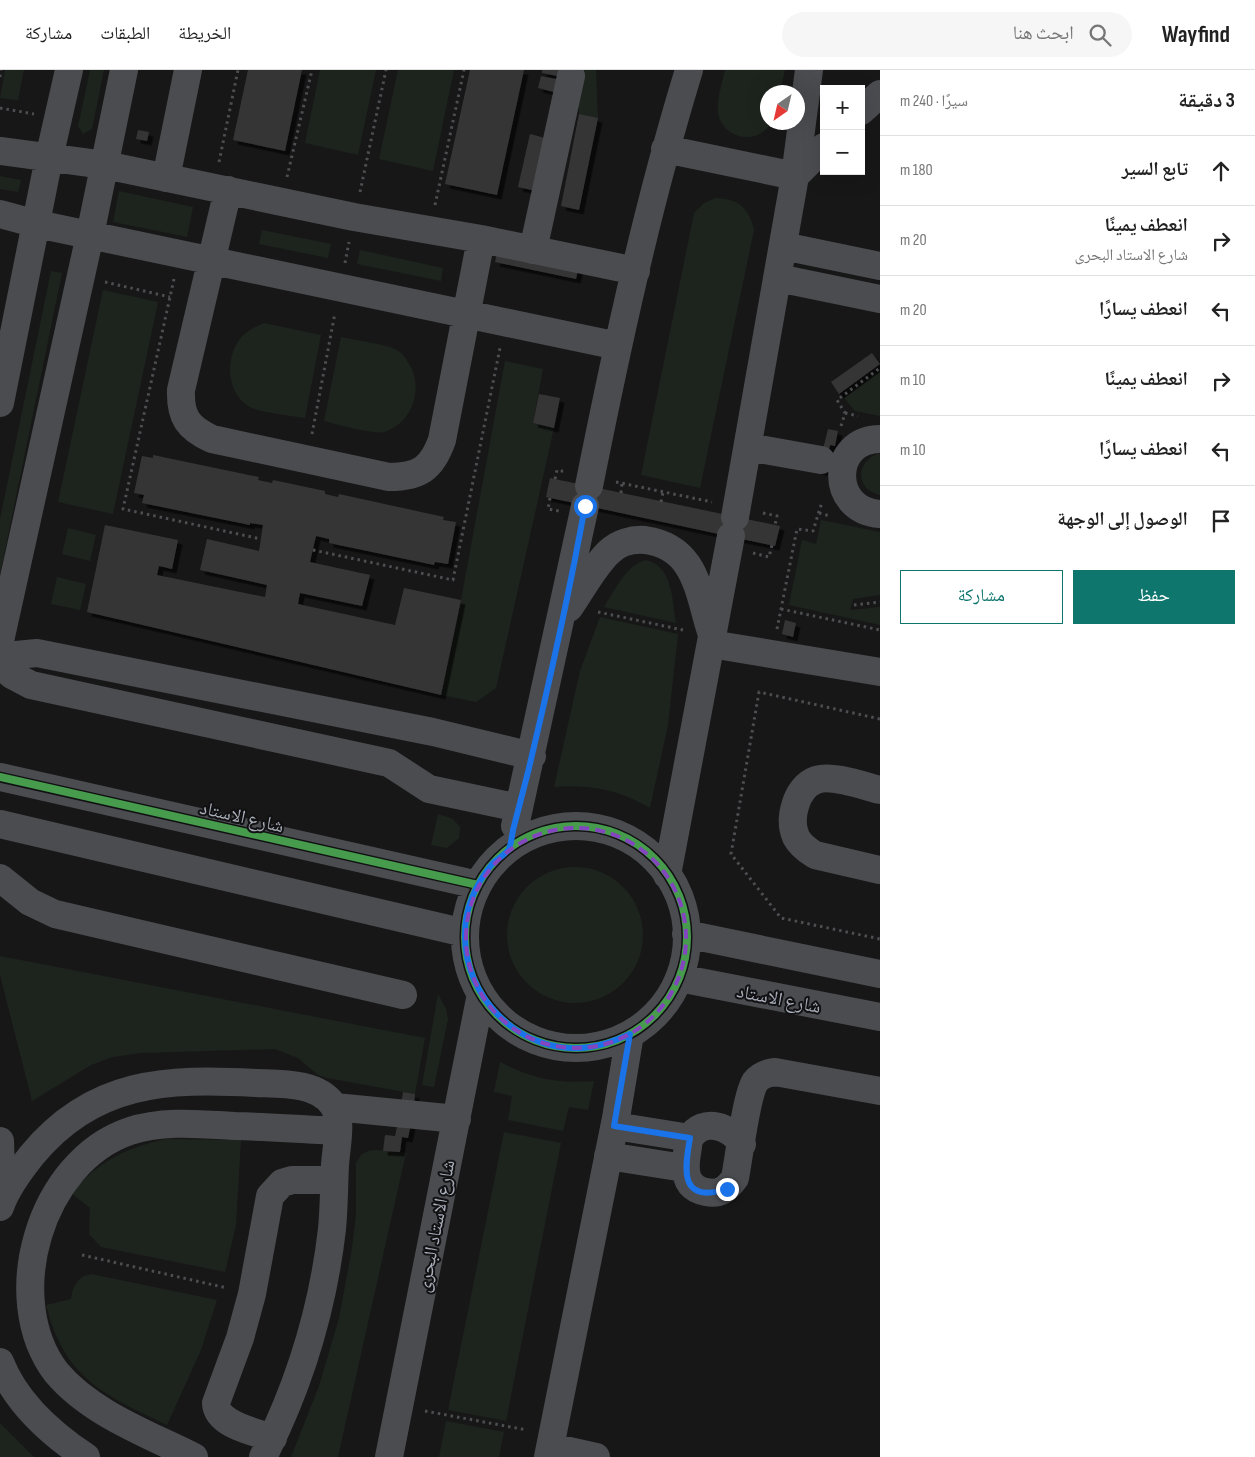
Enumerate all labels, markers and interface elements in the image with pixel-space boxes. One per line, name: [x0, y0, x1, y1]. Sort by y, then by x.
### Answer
search box: [782, 12, 1132, 57]
text: Wayfind: [1162, 20, 1230, 49]
icon: search: [1086, 21, 1114, 49]
text: ابحث هنا: [1013, 22, 1074, 45]
text: مشاركة: [25, 23, 72, 44]
text: الطبقات: [100, 23, 150, 44]
text: الخريطة: [178, 23, 231, 44]
north arrow: [760, 85, 805, 130]
map controls: [820, 85, 865, 175]
button: +: [820, 85, 865, 130]
text: 3 دقيقة: [1178, 88, 1235, 113]
text: سيرًا · 240 m: [900, 92, 968, 111]
button: −: [820, 130, 865, 175]
icon: ahead: [1207, 157, 1235, 185]
text: تابع السير: [1122, 158, 1188, 181]
text: 180 m: [900, 161, 933, 180]
text: انعطف يمينًا: [1104, 214, 1188, 237]
icon: right: [1207, 227, 1235, 255]
text: 20 m: [900, 231, 927, 250]
text: شارع الاستاد البحرى: [1075, 246, 1188, 265]
icon: left: [1207, 297, 1235, 325]
text: انعطف يسارًا: [1099, 298, 1188, 321]
text: 20 m: [900, 301, 927, 320]
icon: right: [1207, 367, 1235, 395]
text: انعطف يمينًا: [1104, 368, 1188, 391]
text: 10 m: [900, 371, 926, 390]
icon: left: [1207, 437, 1235, 465]
text: انعطف يسارًا: [1099, 438, 1188, 461]
text: 10 m: [900, 441, 926, 460]
route start: [574, 495, 597, 518]
icon: arrive: [1207, 507, 1235, 535]
text: الوصول إلى الوجهة: [1057, 508, 1188, 531]
button: مشاركة: [900, 570, 1063, 624]
button: حفظ: [1073, 570, 1235, 624]
street label: شارع الاستاد: [197, 797, 286, 838]
street label: شارع الاستاد: [735, 980, 823, 1019]
street label: شارع الاستاد البحرى: [412, 1158, 461, 1295]
route end: [716, 1178, 739, 1201]

